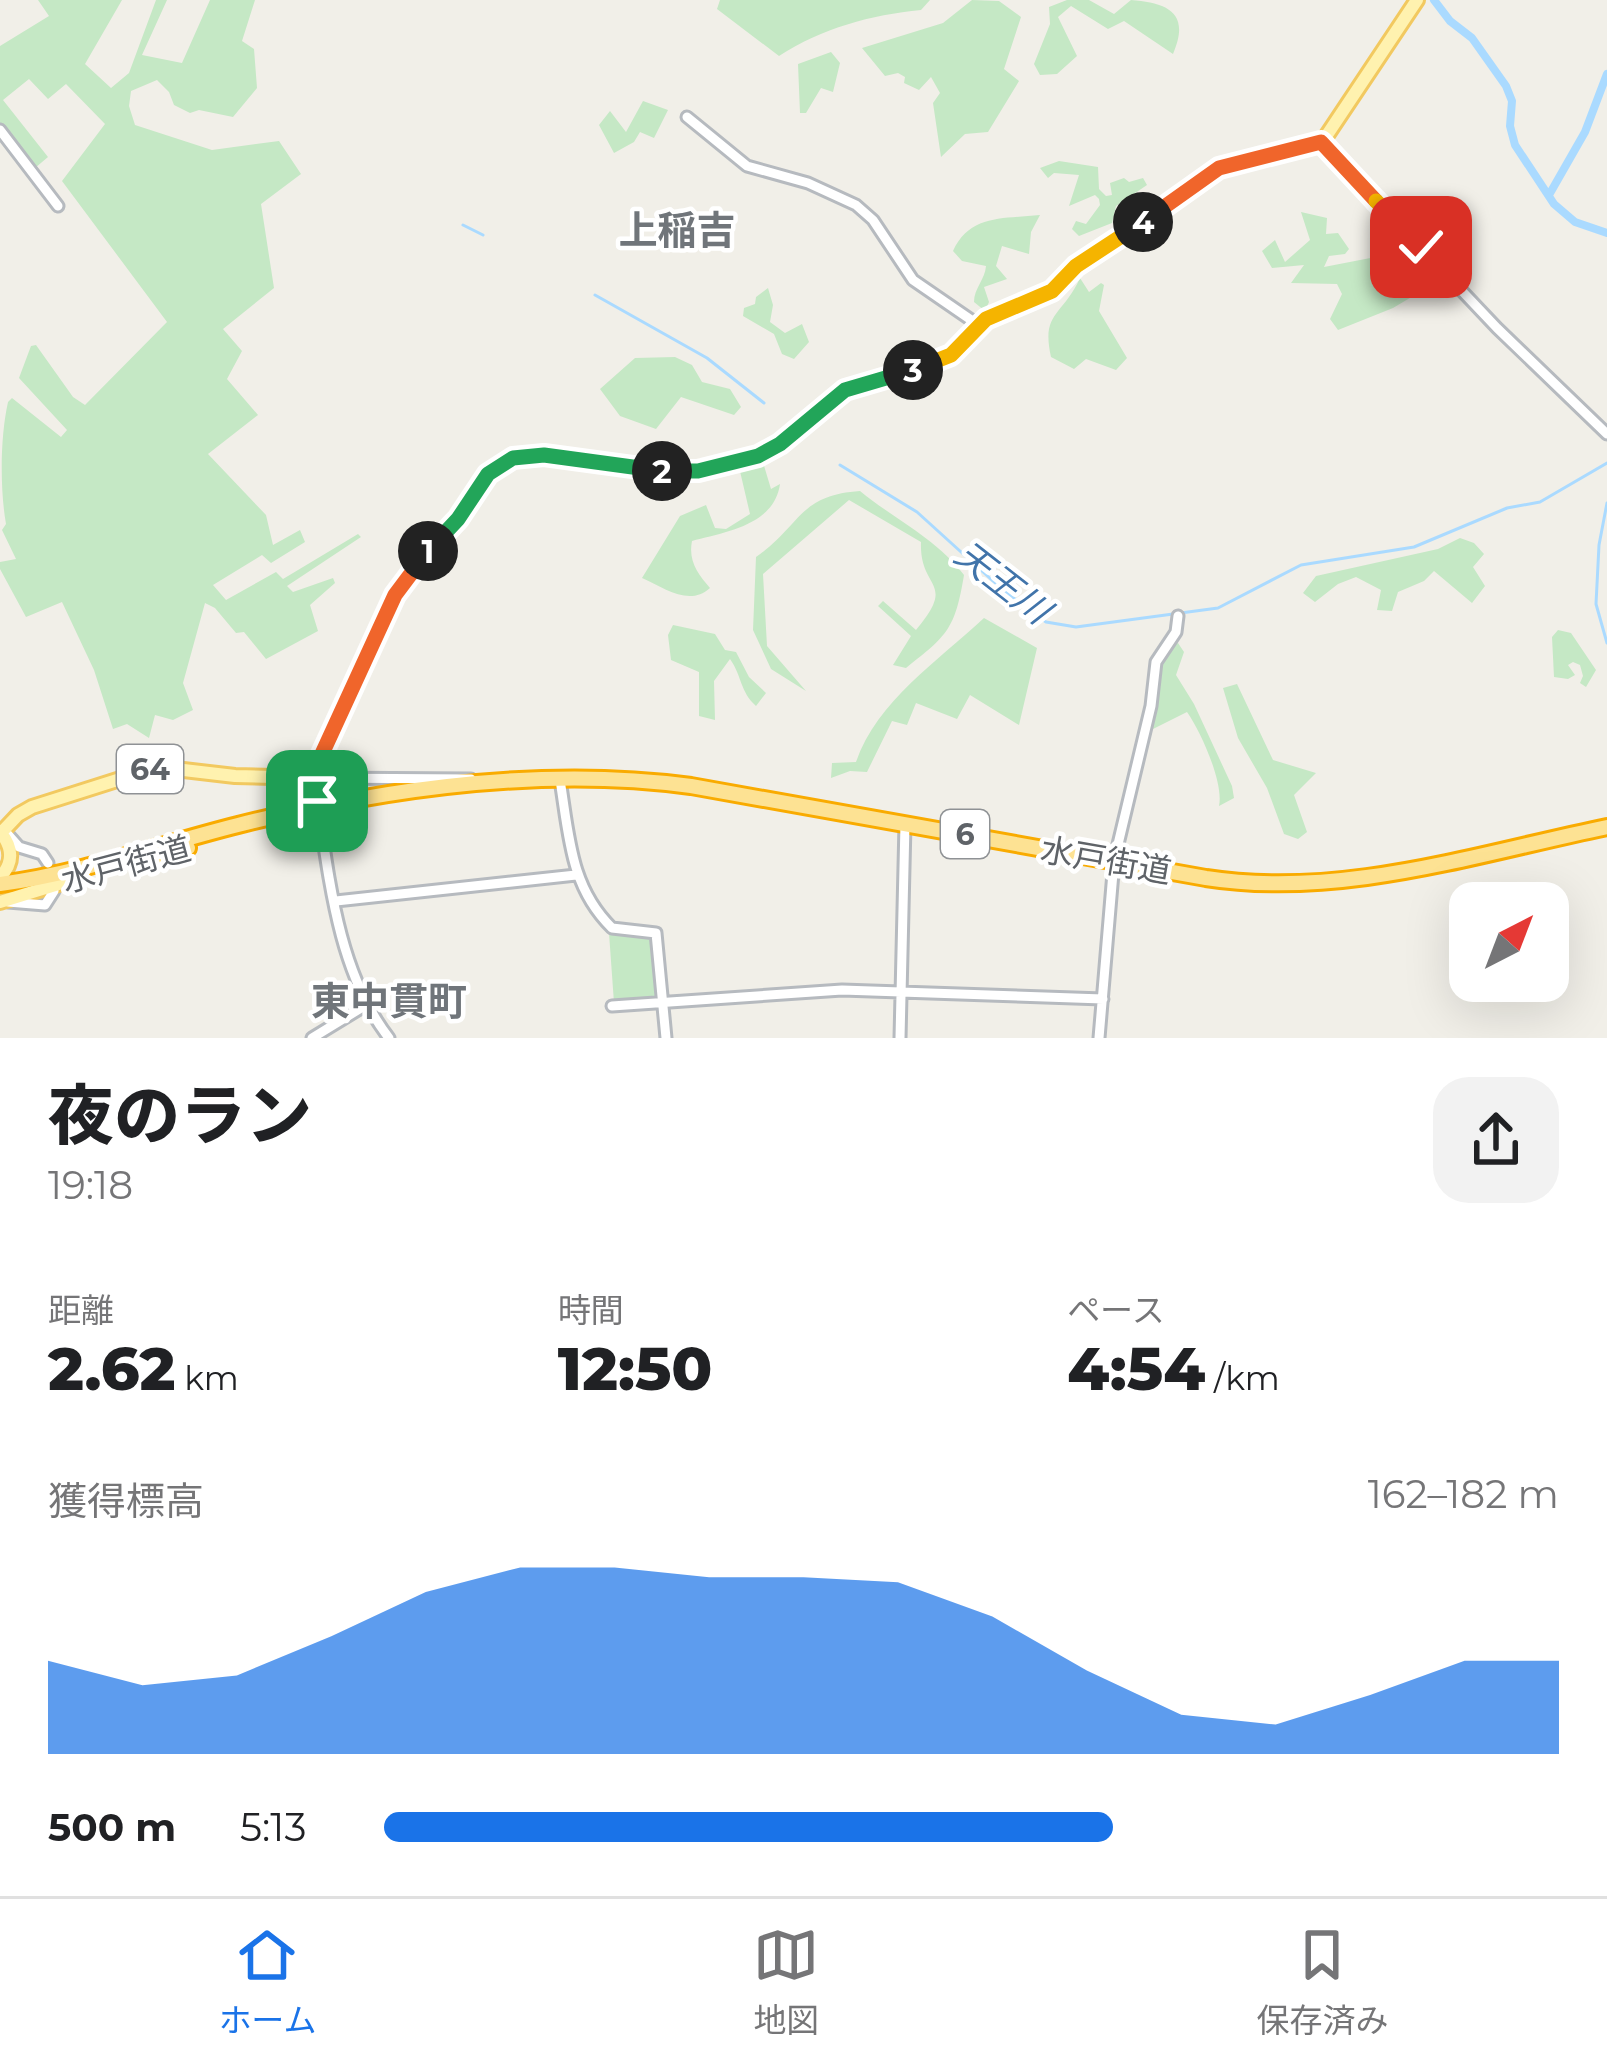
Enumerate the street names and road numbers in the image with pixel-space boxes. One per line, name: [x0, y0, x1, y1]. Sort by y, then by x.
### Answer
road number: 64: [117, 745, 183, 793]
road number: 6: [941, 810, 989, 858]
street label: 水戸街道: [57, 828, 195, 900]
street label: 水戸街道: [1038, 829, 1174, 891]

